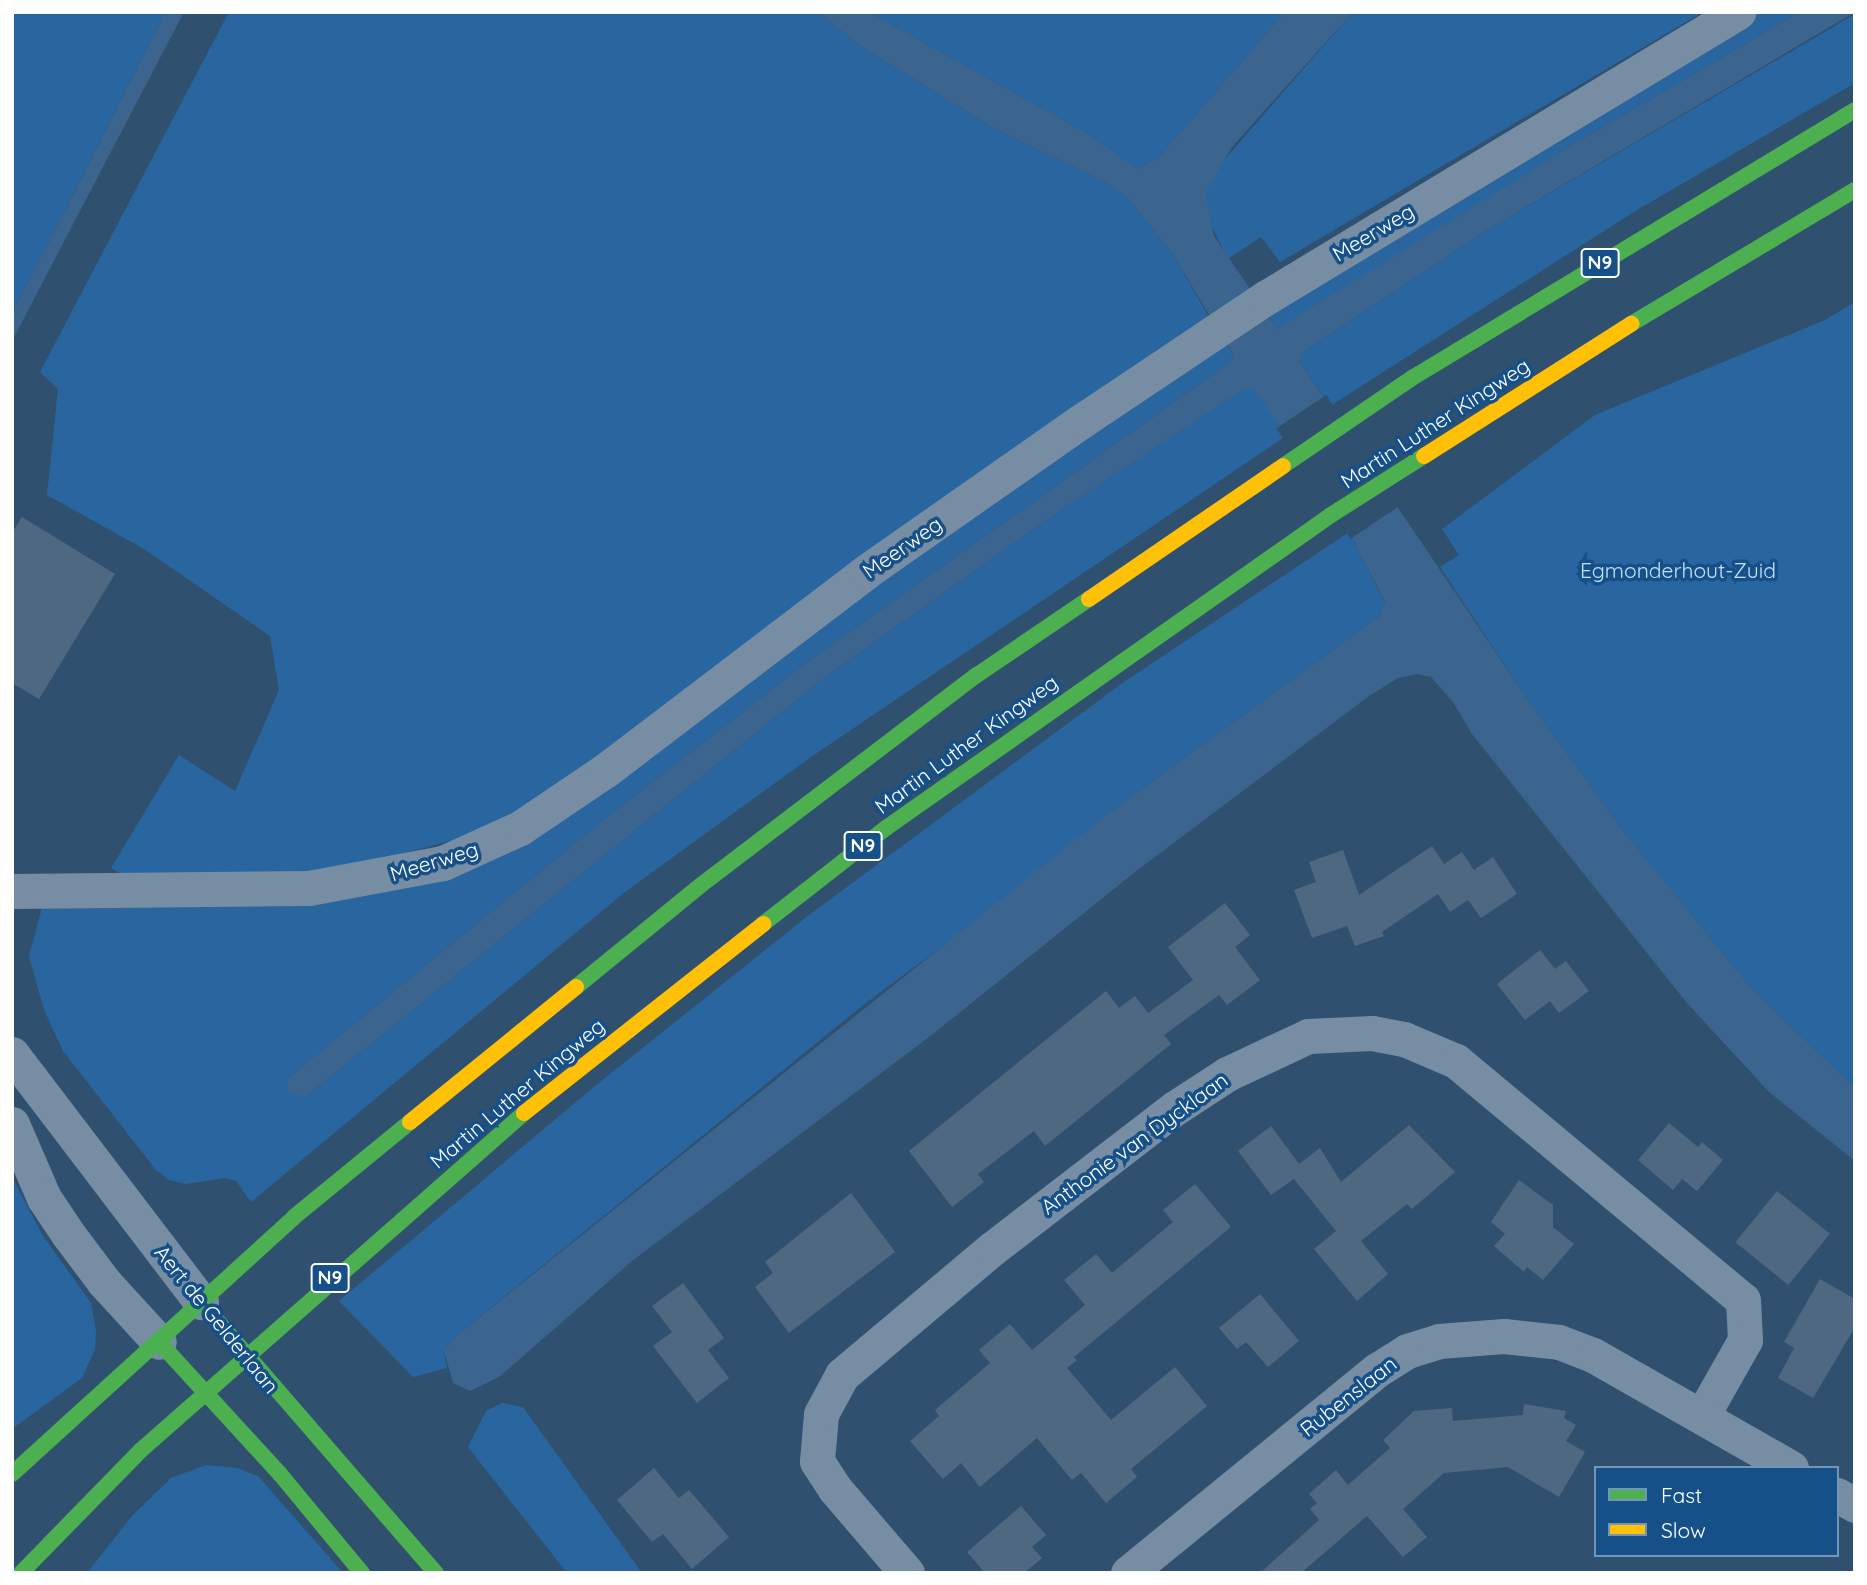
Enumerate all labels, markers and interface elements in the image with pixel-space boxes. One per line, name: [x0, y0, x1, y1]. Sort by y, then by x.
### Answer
street label: Meerweg: [1328, 198, 1418, 266]
road number: N9: [1579, 247, 1621, 278]
street label: Martin Luther Kingweg: [1336, 353, 1534, 493]
street label: Meerweg: [858, 511, 946, 583]
park label: Egmonderhout-Zuid: [1580, 557, 1776, 583]
street label: Martin Luther Kingweg: [870, 669, 1062, 819]
road number: N9: [842, 831, 884, 862]
street label: Meerweg: [387, 836, 481, 886]
street label: Martin Luther Kingweg: [425, 1013, 609, 1173]
street label: Anthonie van Dycklaan: [1036, 1067, 1232, 1219]
street label: Aert de Gelderlaan: [150, 1240, 284, 1398]
road number: N9: [309, 1262, 351, 1294]
street label: Rubenslaan: [1295, 1351, 1401, 1441]
legend: [1594, 1466, 1839, 1557]
text: Fast: [1661, 1482, 1702, 1508]
text: Slow: [1661, 1517, 1706, 1543]

